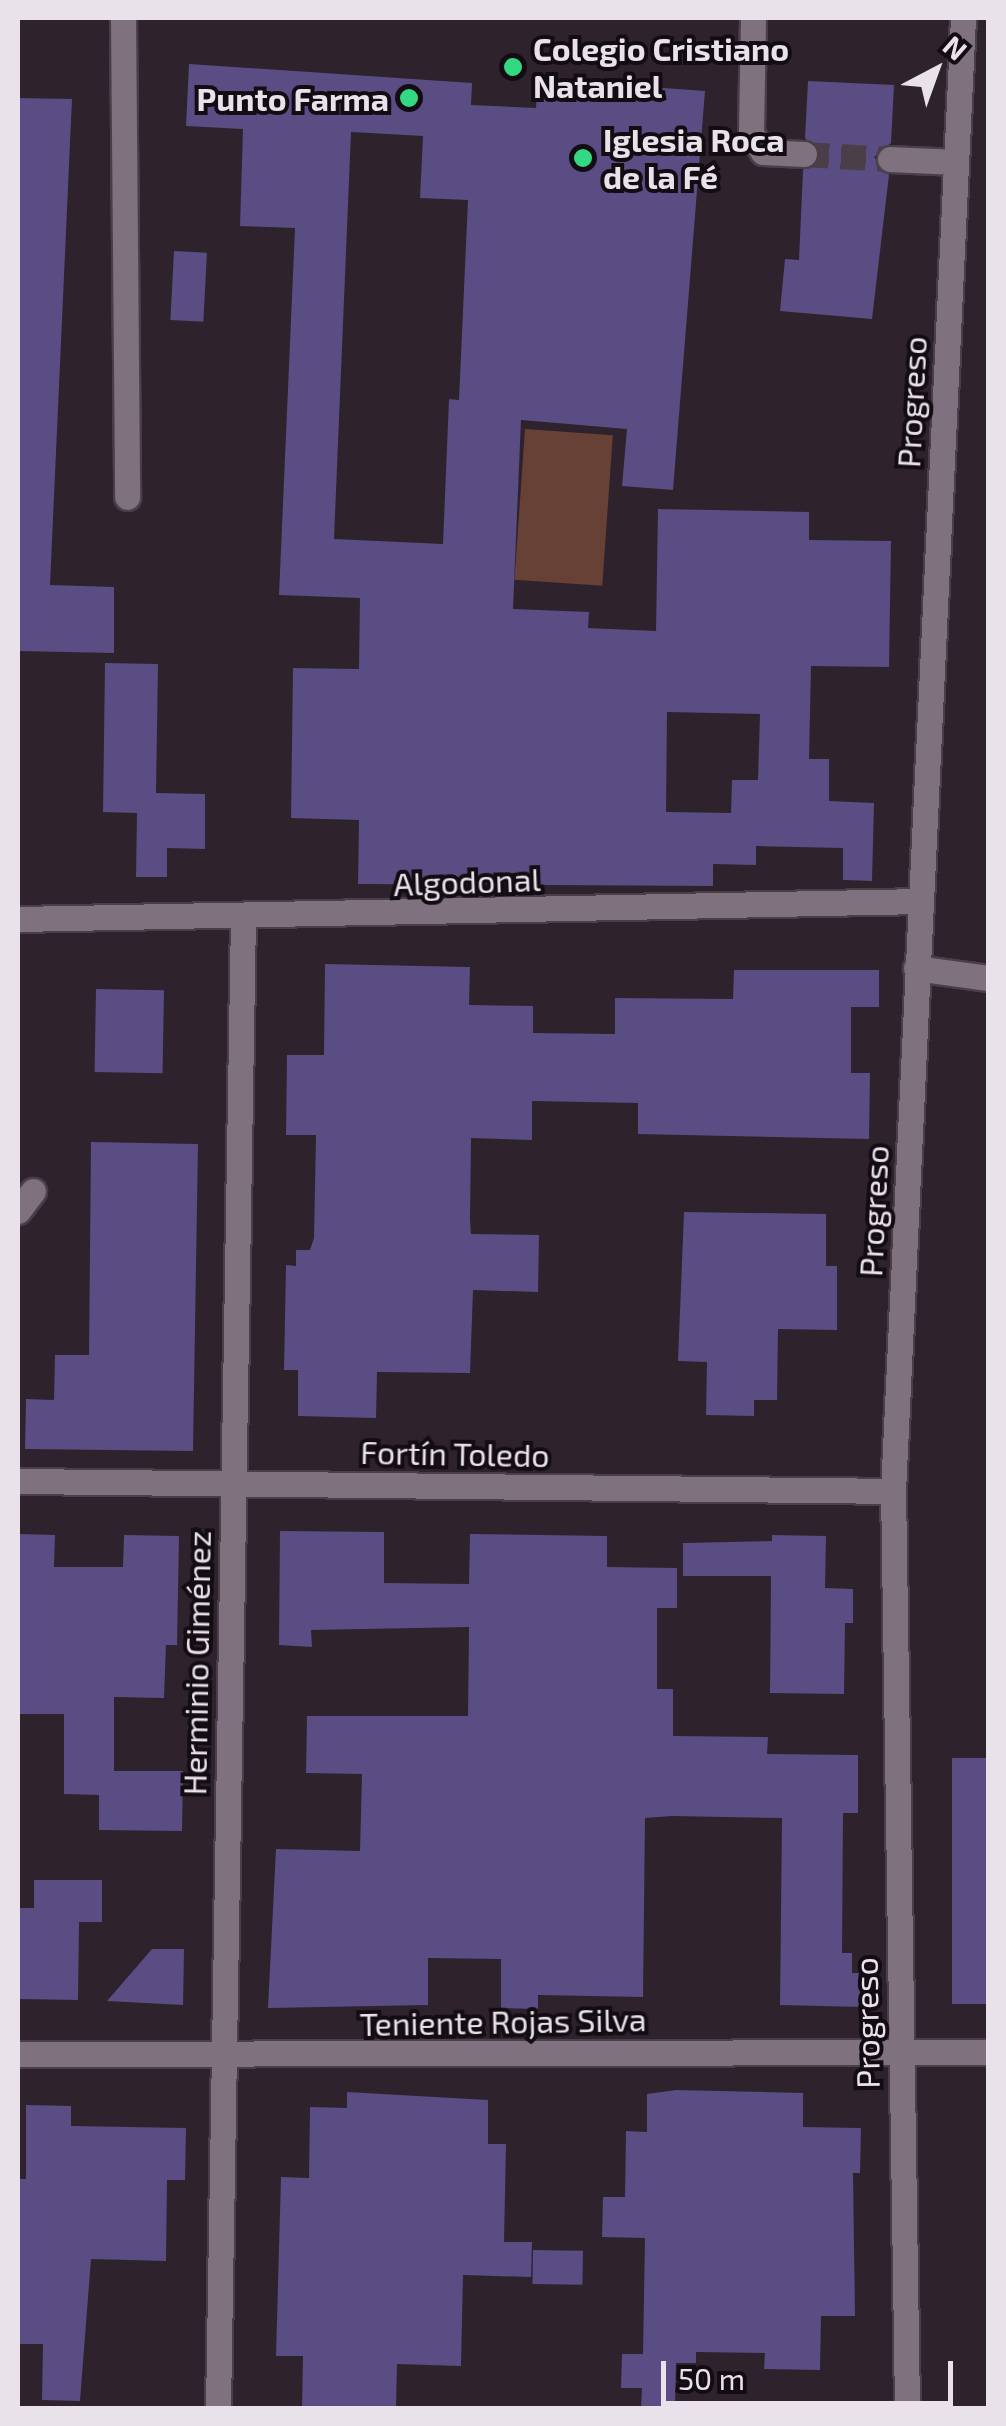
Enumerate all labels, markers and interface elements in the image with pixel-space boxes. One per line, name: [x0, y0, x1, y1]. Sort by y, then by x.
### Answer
north arrow: [886, 20, 986, 120]
text: N: [937, 28, 974, 67]
place label: Colegio Cristiano Nataniel: [533, 30, 789, 105]
marker: Colegio Cristiano Nataniel: [502, 56, 524, 78]
place label: Punto Farma: [197, 79, 389, 117]
marker: Punto Farma: [398, 87, 420, 109]
place label: Iglesia Roca de la Fé: [603, 121, 784, 196]
marker: Iglesia Roca de la Fé: [572, 147, 594, 169]
street label: Progreso: [888, 335, 934, 469]
street label: Algodonal: [393, 859, 541, 903]
street label: Progreso: [850, 1144, 896, 1278]
street label: Fortín Toledo: [360, 1432, 550, 1474]
street label: Herminio Giménez: [174, 1530, 218, 1796]
street label: Progreso: [846, 1957, 886, 2089]
street label: Teniente Rojas Silva: [359, 1999, 647, 2043]
scale bar: [666, 2341, 958, 2403]
text: 50 m: [678, 2360, 745, 2396]

